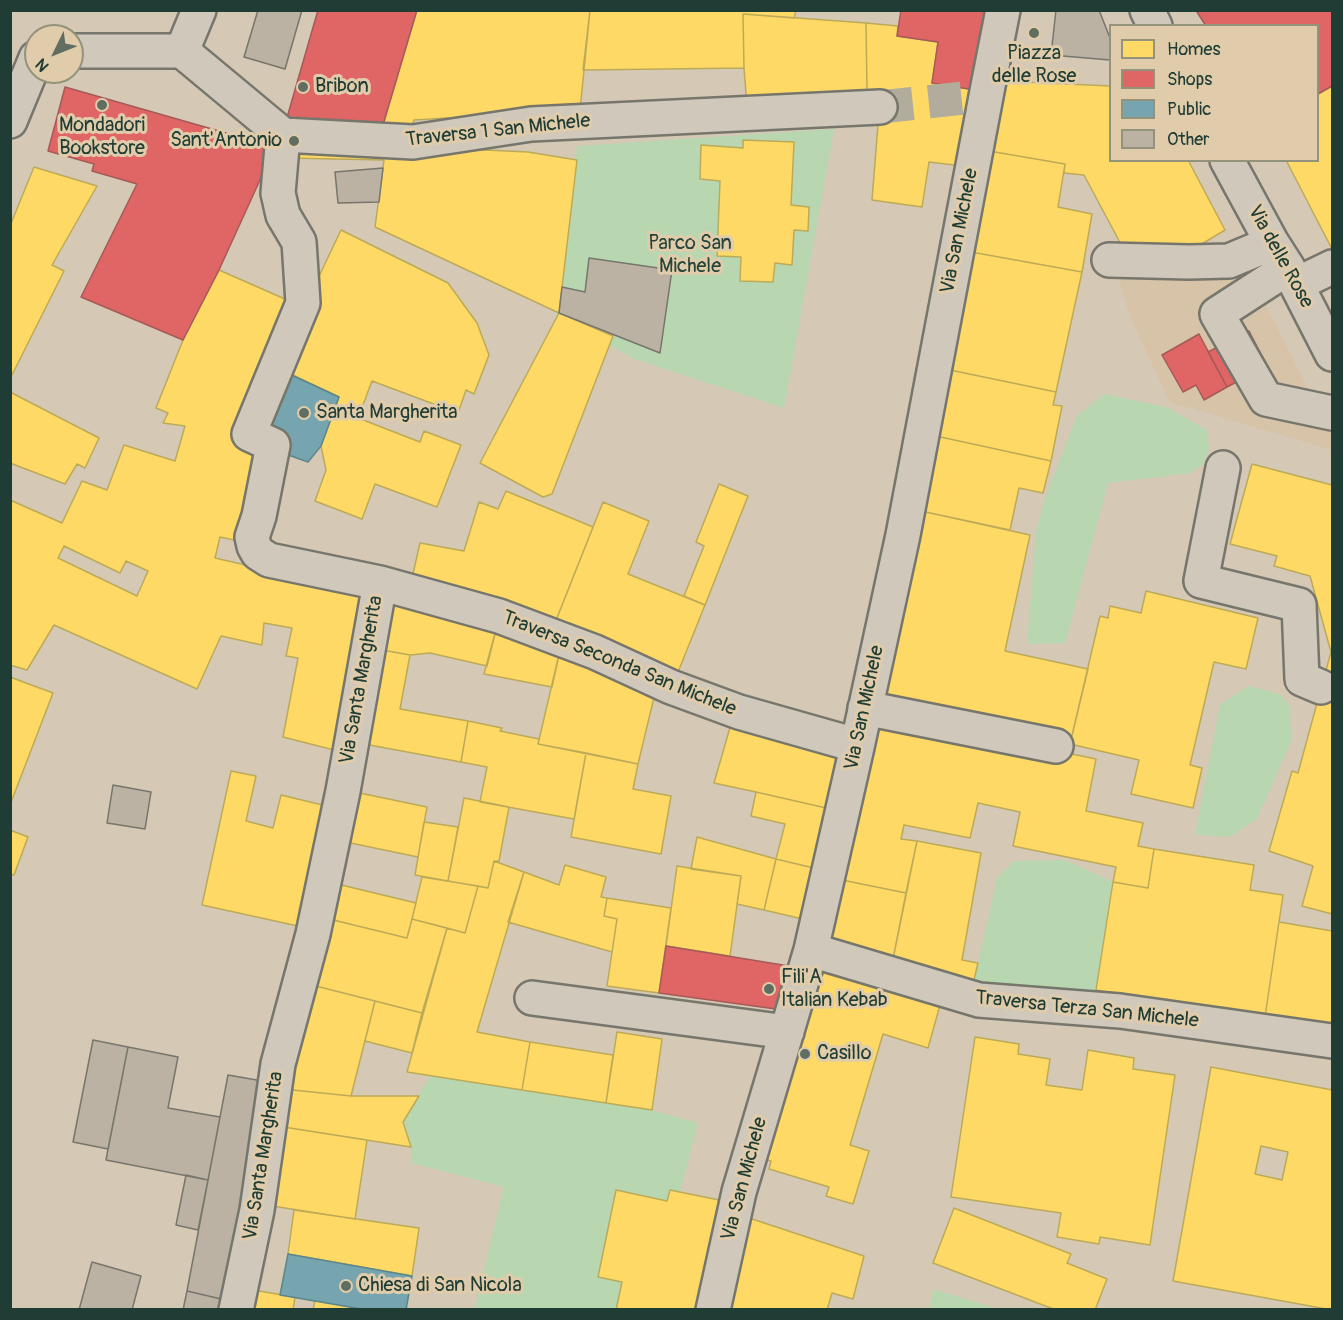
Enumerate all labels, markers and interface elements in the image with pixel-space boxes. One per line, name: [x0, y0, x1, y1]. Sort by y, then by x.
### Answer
north arrow: [24, 24, 84, 84]
legend: [1109, 24, 1319, 162]
marker: Piazza delle Rose: [1027, 26, 1041, 40]
text: Homes: [1167, 38, 1220, 61]
place label: Piazza delle Rose: [992, 42, 1076, 89]
text: N: [31, 54, 53, 76]
text: Shops: [1167, 68, 1212, 91]
place label: Bribon: [315, 75, 369, 99]
marker: Bribon: [296, 80, 310, 94]
marker: Mondadori Bookstore: [95, 98, 109, 112]
text: Public: [1167, 98, 1211, 121]
street label: Traversa 1 San Michele: [404, 109, 592, 153]
place label: Mondadori Bookstore: [59, 114, 145, 161]
text: Other: [1167, 128, 1209, 151]
place label: Sant'Antonio: [170, 129, 282, 153]
marker: Sant'Antonio: [287, 134, 301, 148]
street label: Via San Michele: [936, 166, 984, 296]
street label: Via delle Rose: [1242, 201, 1318, 313]
park label: Parco San Michele: [648, 232, 732, 279]
place label: Santa Margherita: [316, 401, 458, 425]
marker: Santa Margherita: [297, 406, 311, 420]
street label: Via Santa Margherita: [335, 594, 389, 766]
street label: Traversa Seconda San Michele: [498, 606, 740, 722]
street label: Via San Michele: [840, 643, 890, 773]
place label: Fili'A Italian Kebab: [781, 966, 888, 1013]
marker: Fili'A Italian Kebab: [762, 982, 776, 996]
street label: Traversa Terza San Michele: [974, 986, 1200, 1034]
place label: Casillo: [817, 1042, 871, 1066]
marker: Casillo: [798, 1047, 812, 1061]
street label: Via Santa Margherita: [239, 1070, 289, 1242]
street label: Via San Michele: [717, 1114, 773, 1244]
place label: Chiesa di San Nicola: [358, 1274, 522, 1298]
marker: Chiesa di San Nicola: [339, 1279, 353, 1293]

